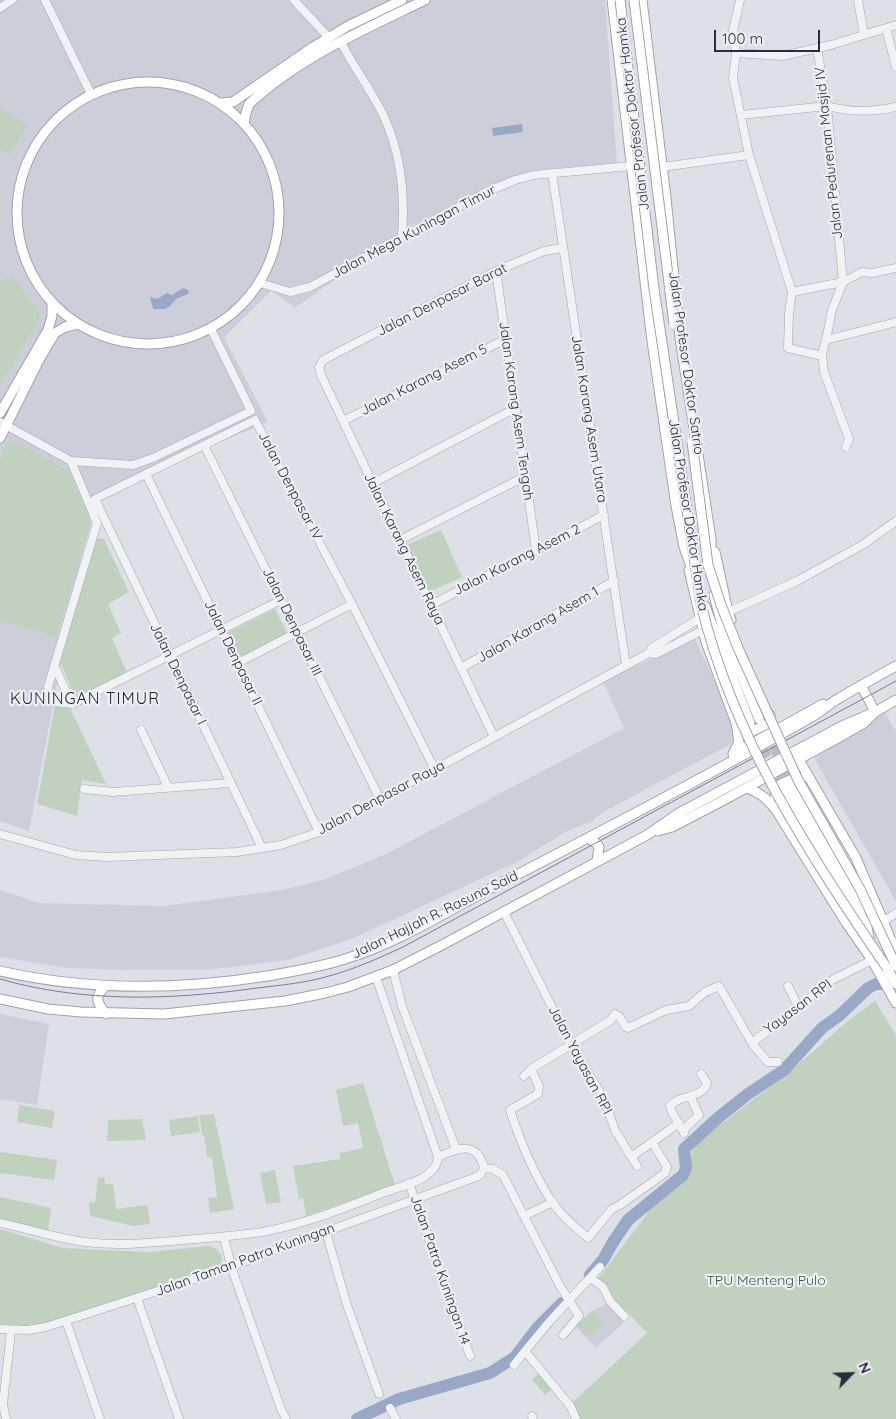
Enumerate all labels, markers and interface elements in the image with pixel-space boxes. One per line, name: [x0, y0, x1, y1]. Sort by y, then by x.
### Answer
street label: Jalan Profesor Doktor Hamka: [613, 17, 653, 211]
scale bar: [716, 20, 822, 52]
text: 100 m: [722, 29, 763, 48]
street label: Jalan Pedurenan Masjid IV: [812, 66, 846, 240]
street label: Jalan Mega Kuningan Timur: [329, 181, 499, 283]
street label: Jalan Denpasar Barat: [374, 260, 510, 340]
street label: Jalan Profesor Doktor Satrio: [665, 270, 707, 456]
street label: Jalan Karang Asem Tengah: [495, 321, 537, 501]
street label: Jalan Karang Asem Utara: [567, 334, 611, 504]
street label: Jalan Karang Asem 5: [358, 341, 490, 419]
street label: Jalan Profesor Doktor Hamka: [665, 418, 711, 612]
street label: Jalan Denpasar IV: [254, 429, 326, 543]
street label: Jalan Karang Asem Raya: [360, 470, 448, 628]
street label: Jalan Karang Asem 2: [451, 521, 583, 599]
street label: Jalan Denpasar III: [259, 565, 325, 679]
street label: Jalan Karang Asem 1: [474, 583, 602, 667]
street label: Jalan Denpasar II: [200, 598, 266, 708]
street label: Jalan Denpasar I: [146, 620, 210, 728]
district label: KUNINGAN TIMUR: [8, 689, 162, 709]
street label: Jalan Denpasar Raya: [314, 757, 448, 839]
street label: Jalan Hajjah R. Rasuna Said: [349, 867, 521, 963]
street label: Yayasan RPI: [761, 976, 835, 1038]
street label: Jalan Yayasan RPI: [544, 1003, 616, 1117]
street label: Jalan Patra Kuningan 14: [407, 1193, 473, 1347]
street label: Jalan Taman Patra Kuningan: [153, 1220, 337, 1300]
park label: TPU Menteng Pulo: [706, 1273, 826, 1289]
north arrow: [826, 1349, 876, 1399]
text: N: [854, 1360, 875, 1376]

